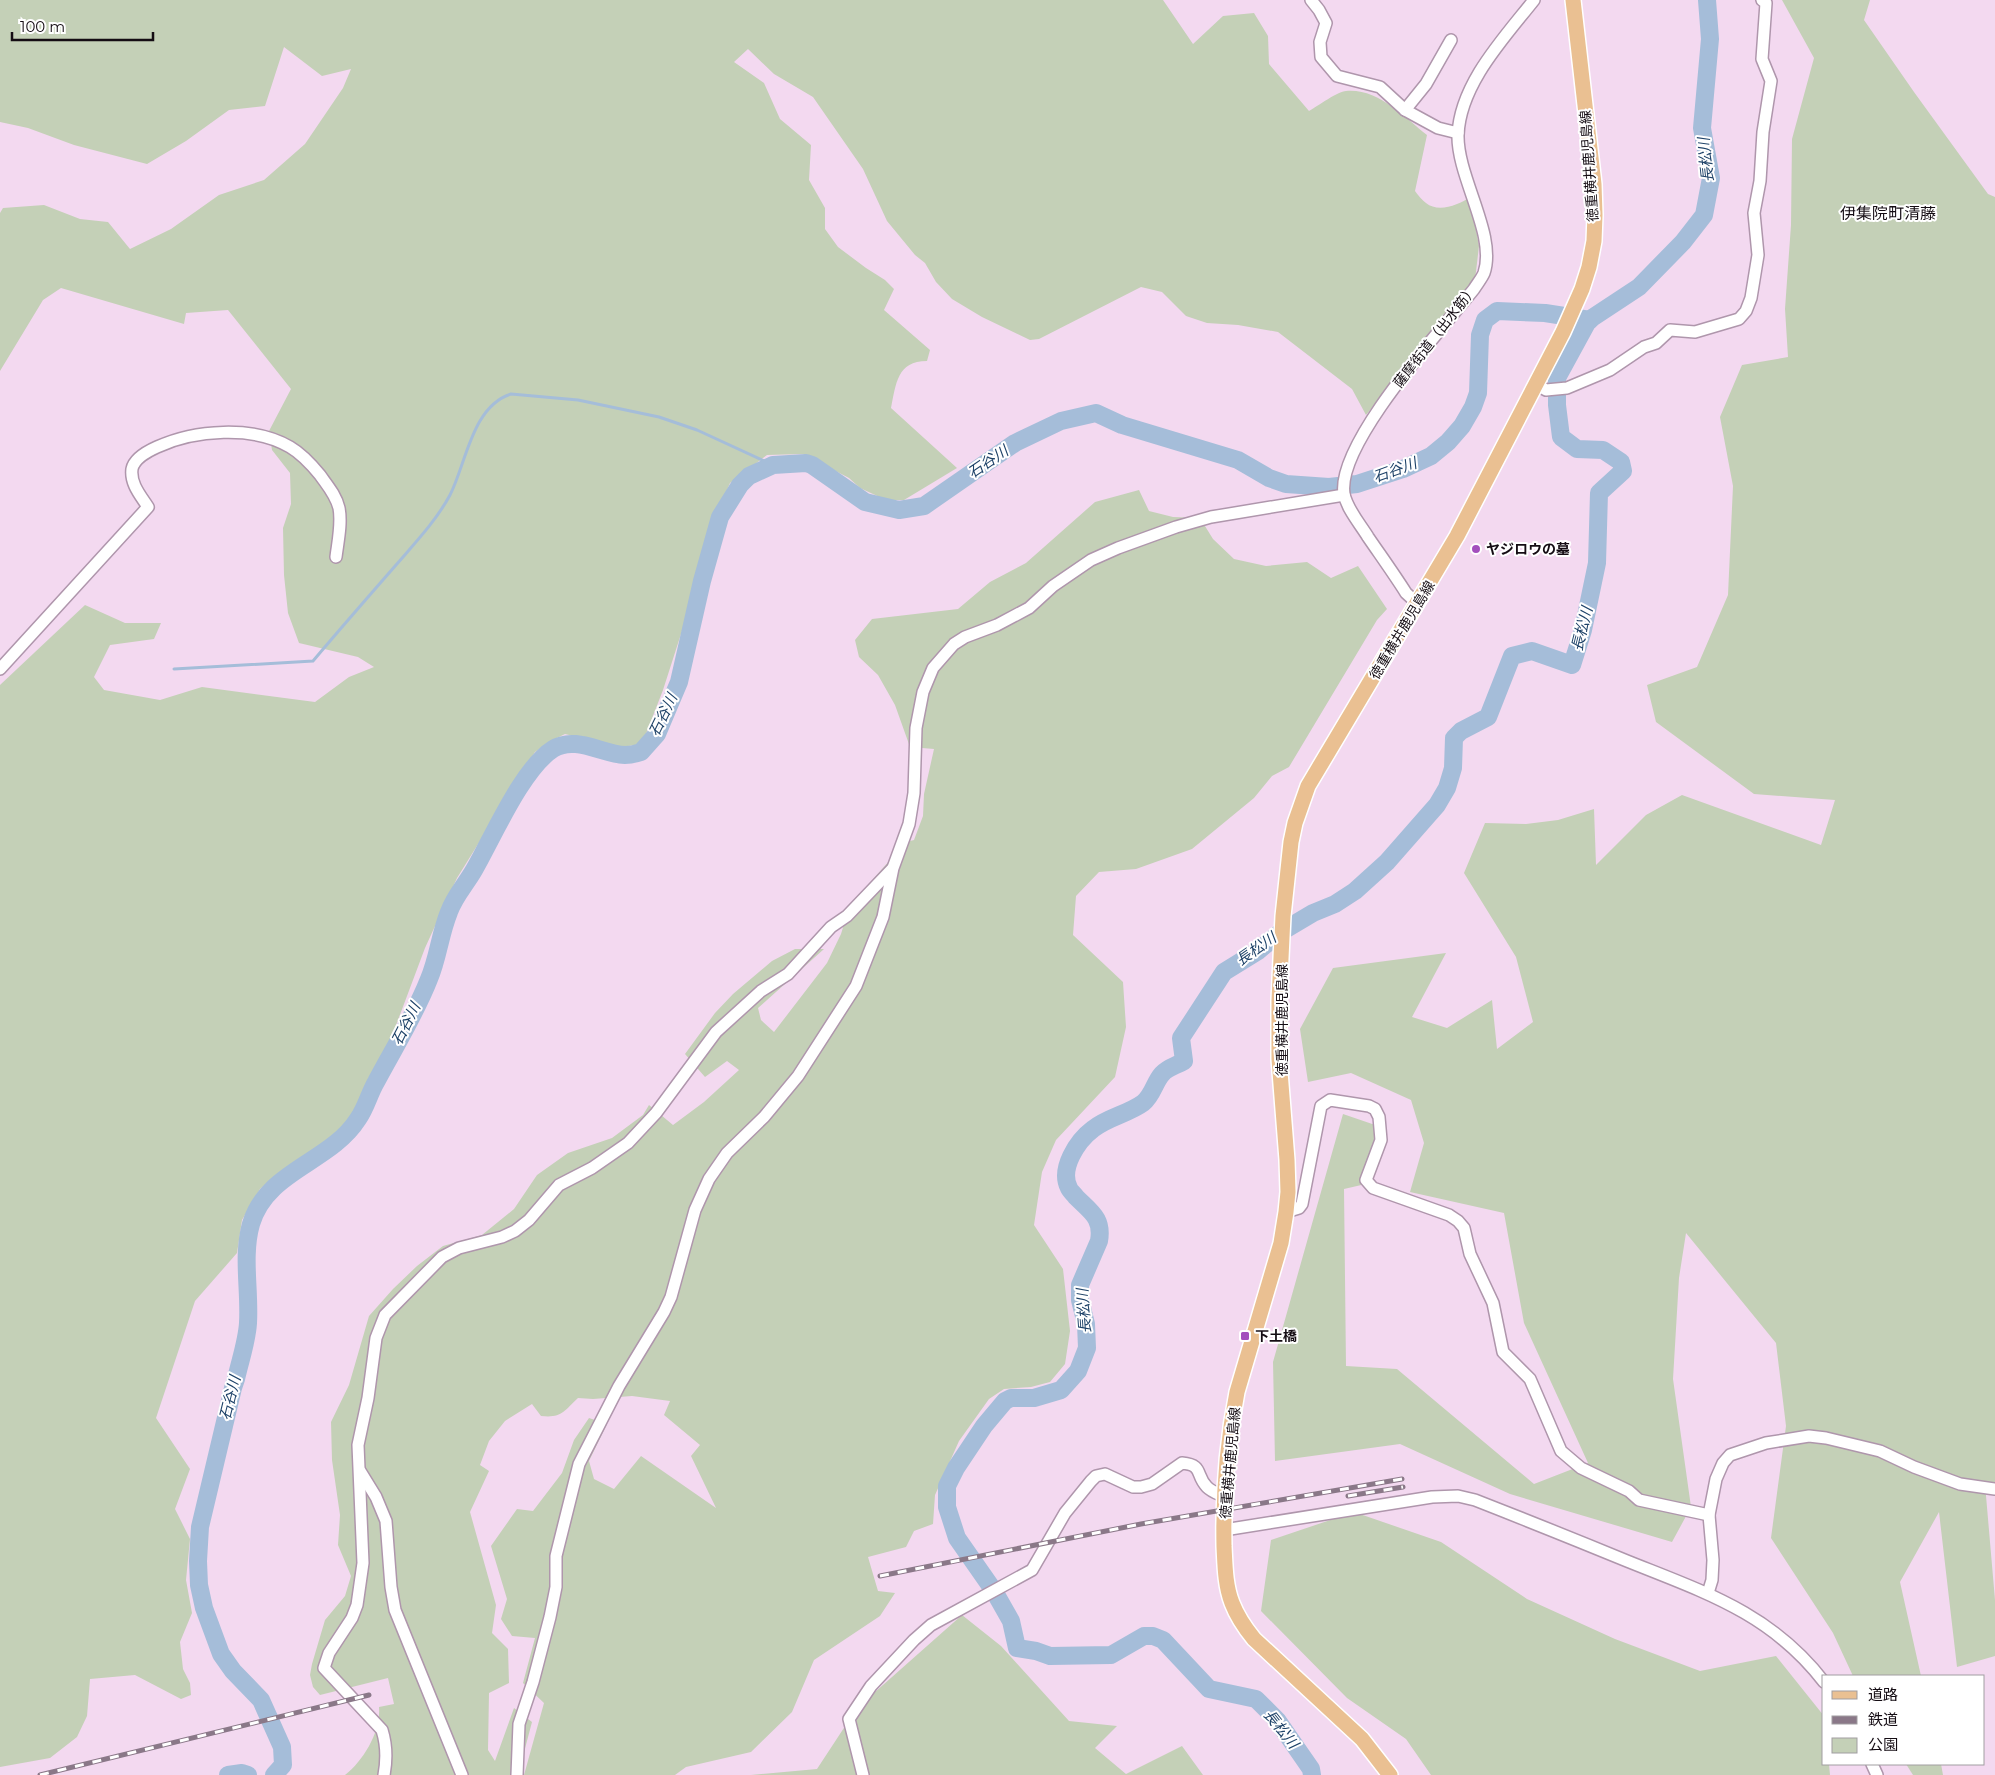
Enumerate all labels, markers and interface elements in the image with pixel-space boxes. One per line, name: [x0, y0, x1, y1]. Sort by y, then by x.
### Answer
scale bar: [12, 10, 154, 42]
text: 100 m: [20, 17, 65, 36]
street label: 徳重横井鹿児島線: [1576, 110, 1602, 222]
water label: 長松川: [1693, 135, 1717, 183]
district label: 伊集院町清藤: [1840, 204, 1936, 223]
street label: 薩摩街道（出水筋）: [1389, 281, 1481, 391]
water label: 石谷川: [964, 440, 1013, 482]
water label: 石谷川: [1370, 452, 1421, 486]
place label: ヤジロウの墓: [1486, 540, 1570, 558]
marker: ヤジロウの墓: [1470, 543, 1482, 555]
street label: 徳重横井鹿児島線: [1365, 577, 1439, 683]
water label: 長松川: [1567, 603, 1597, 653]
water label: 石谷川: [644, 689, 682, 739]
water label: 長松川: [1232, 927, 1281, 969]
street label: 徳重横井鹿児島線: [1273, 964, 1291, 1076]
water label: 石谷川: [387, 998, 425, 1048]
water label: 長松川: [1072, 1286, 1095, 1334]
place label: 下土橋: [1255, 1327, 1297, 1345]
marker: 下土橋: [1239, 1330, 1251, 1342]
water label: 石谷川: [215, 1372, 245, 1422]
street label: 徳重横井鹿児島線: [1216, 1406, 1244, 1520]
legend: [1822, 1675, 1985, 1765]
text: 道路: [1868, 1685, 1898, 1704]
water label: 長松川: [1260, 1705, 1304, 1754]
text: 鉄道: [1868, 1710, 1898, 1729]
text: 公園: [1868, 1735, 1898, 1754]

